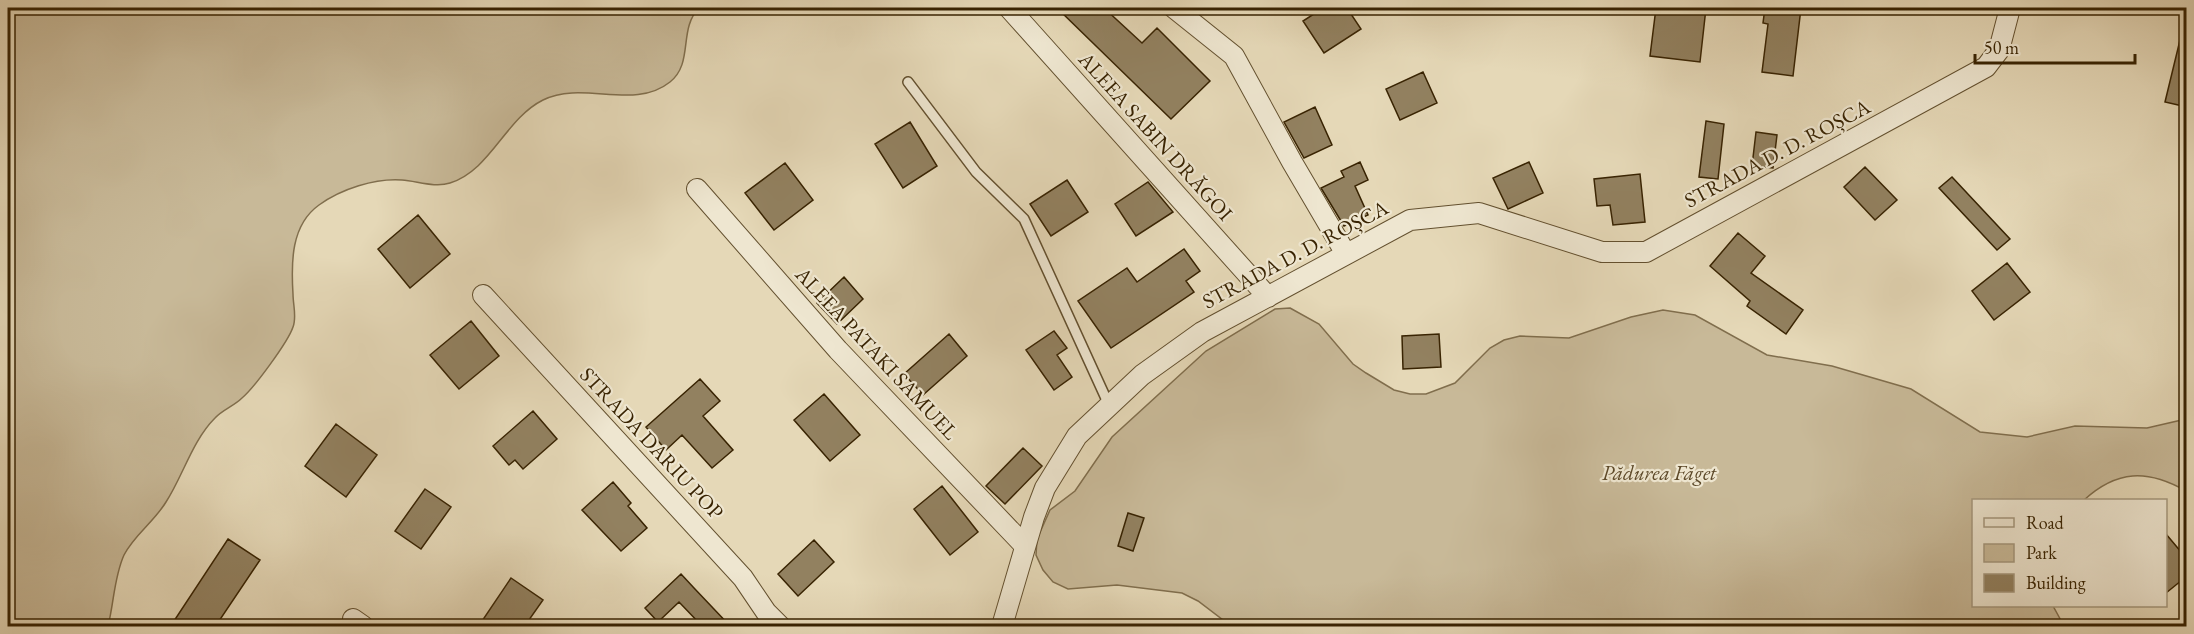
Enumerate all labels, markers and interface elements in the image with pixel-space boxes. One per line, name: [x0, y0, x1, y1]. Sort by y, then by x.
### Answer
scale bar: [1975, 27, 2136, 65]
text: 50 m: [1984, 36, 2019, 59]
street label: ALEEA SABIN DRĂGOI: [1072, 45, 1239, 226]
street label: STRADA D. D. ROȘCA: [1679, 92, 1875, 213]
street label: STRADA D. D. ROȘCA: [1197, 193, 1393, 314]
street label: ALEEA PATAKI SAMUEL: [789, 260, 965, 446]
street label: STRADA DARIU POP: [574, 361, 730, 525]
park label: Pădurea Făget: [1602, 459, 1717, 486]
legend: [1972, 499, 2167, 607]
text: Road: [2026, 511, 2065, 534]
text: Park: [2026, 541, 2057, 564]
text: Building: [2026, 571, 2086, 594]

